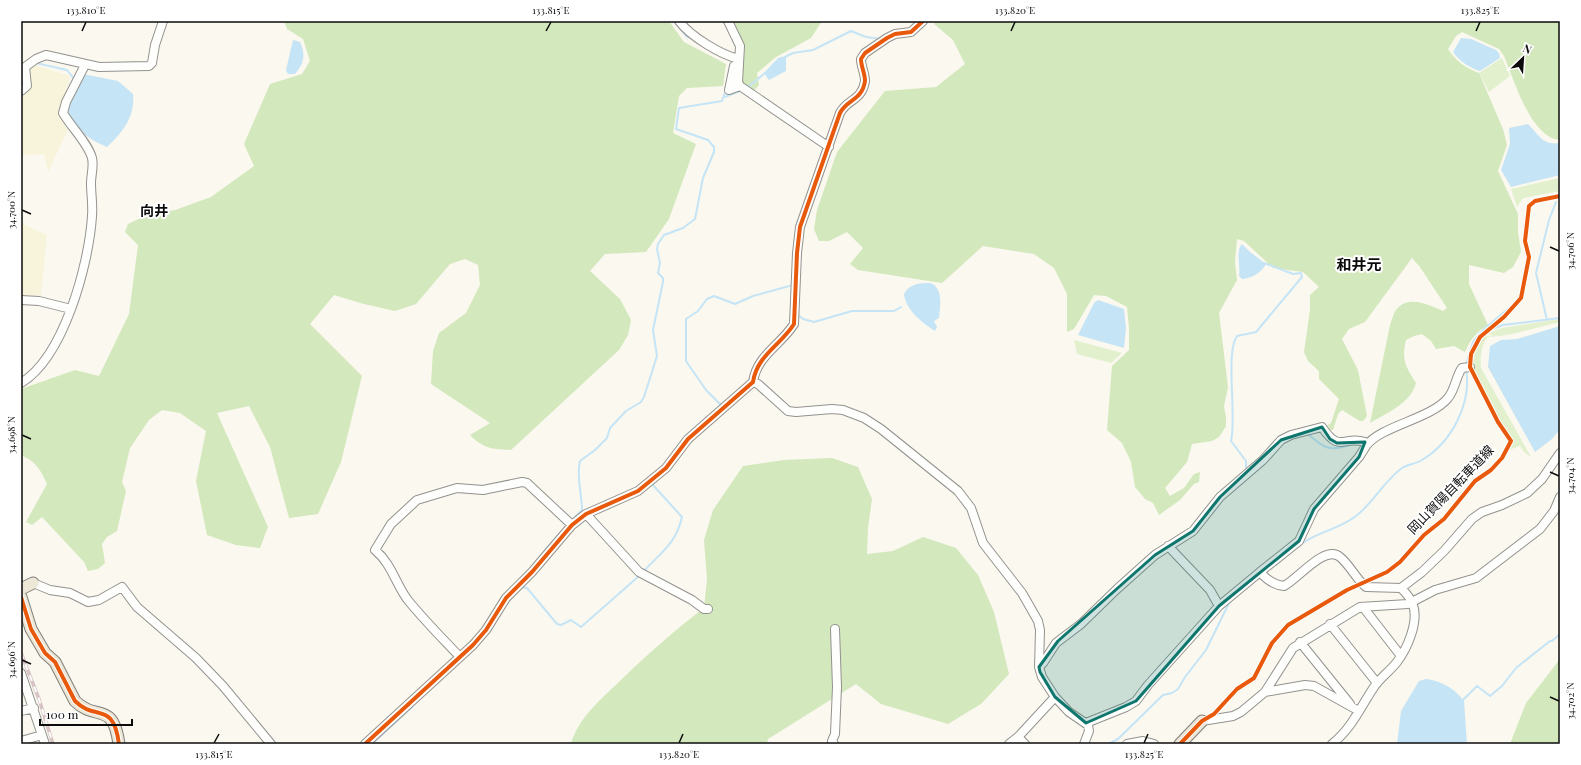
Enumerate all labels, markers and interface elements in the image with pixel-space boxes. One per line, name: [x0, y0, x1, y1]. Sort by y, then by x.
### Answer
text: 133.810°E: [66, 3, 106, 17]
text: 133.815°E: [532, 3, 570, 17]
text: 133.820°E: [995, 3, 1035, 17]
text: 133.825°E: [1461, 3, 1499, 17]
north arrow: [1503, 38, 1543, 78]
text: N: [1521, 40, 1534, 57]
text: 34.700°N: [4, 191, 18, 229]
district label: 向井: [140, 201, 168, 220]
text: 34.706°N: [1563, 232, 1577, 270]
district label: 和井元: [1336, 254, 1382, 274]
text: 34.698°N: [4, 416, 18, 454]
street label: 岡山賀陽自転車道線: [1403, 441, 1497, 537]
text: 34.704°N: [1563, 457, 1577, 495]
text: 34.696°N: [4, 641, 18, 679]
text: 34.702°N: [1563, 683, 1577, 720]
scale bar: [40, 701, 132, 727]
text: 100 m: [46, 706, 79, 722]
text: 133.815°E: [195, 747, 233, 761]
text: 133.820°E: [659, 747, 699, 761]
text: 133.825°E: [1125, 747, 1163, 761]

